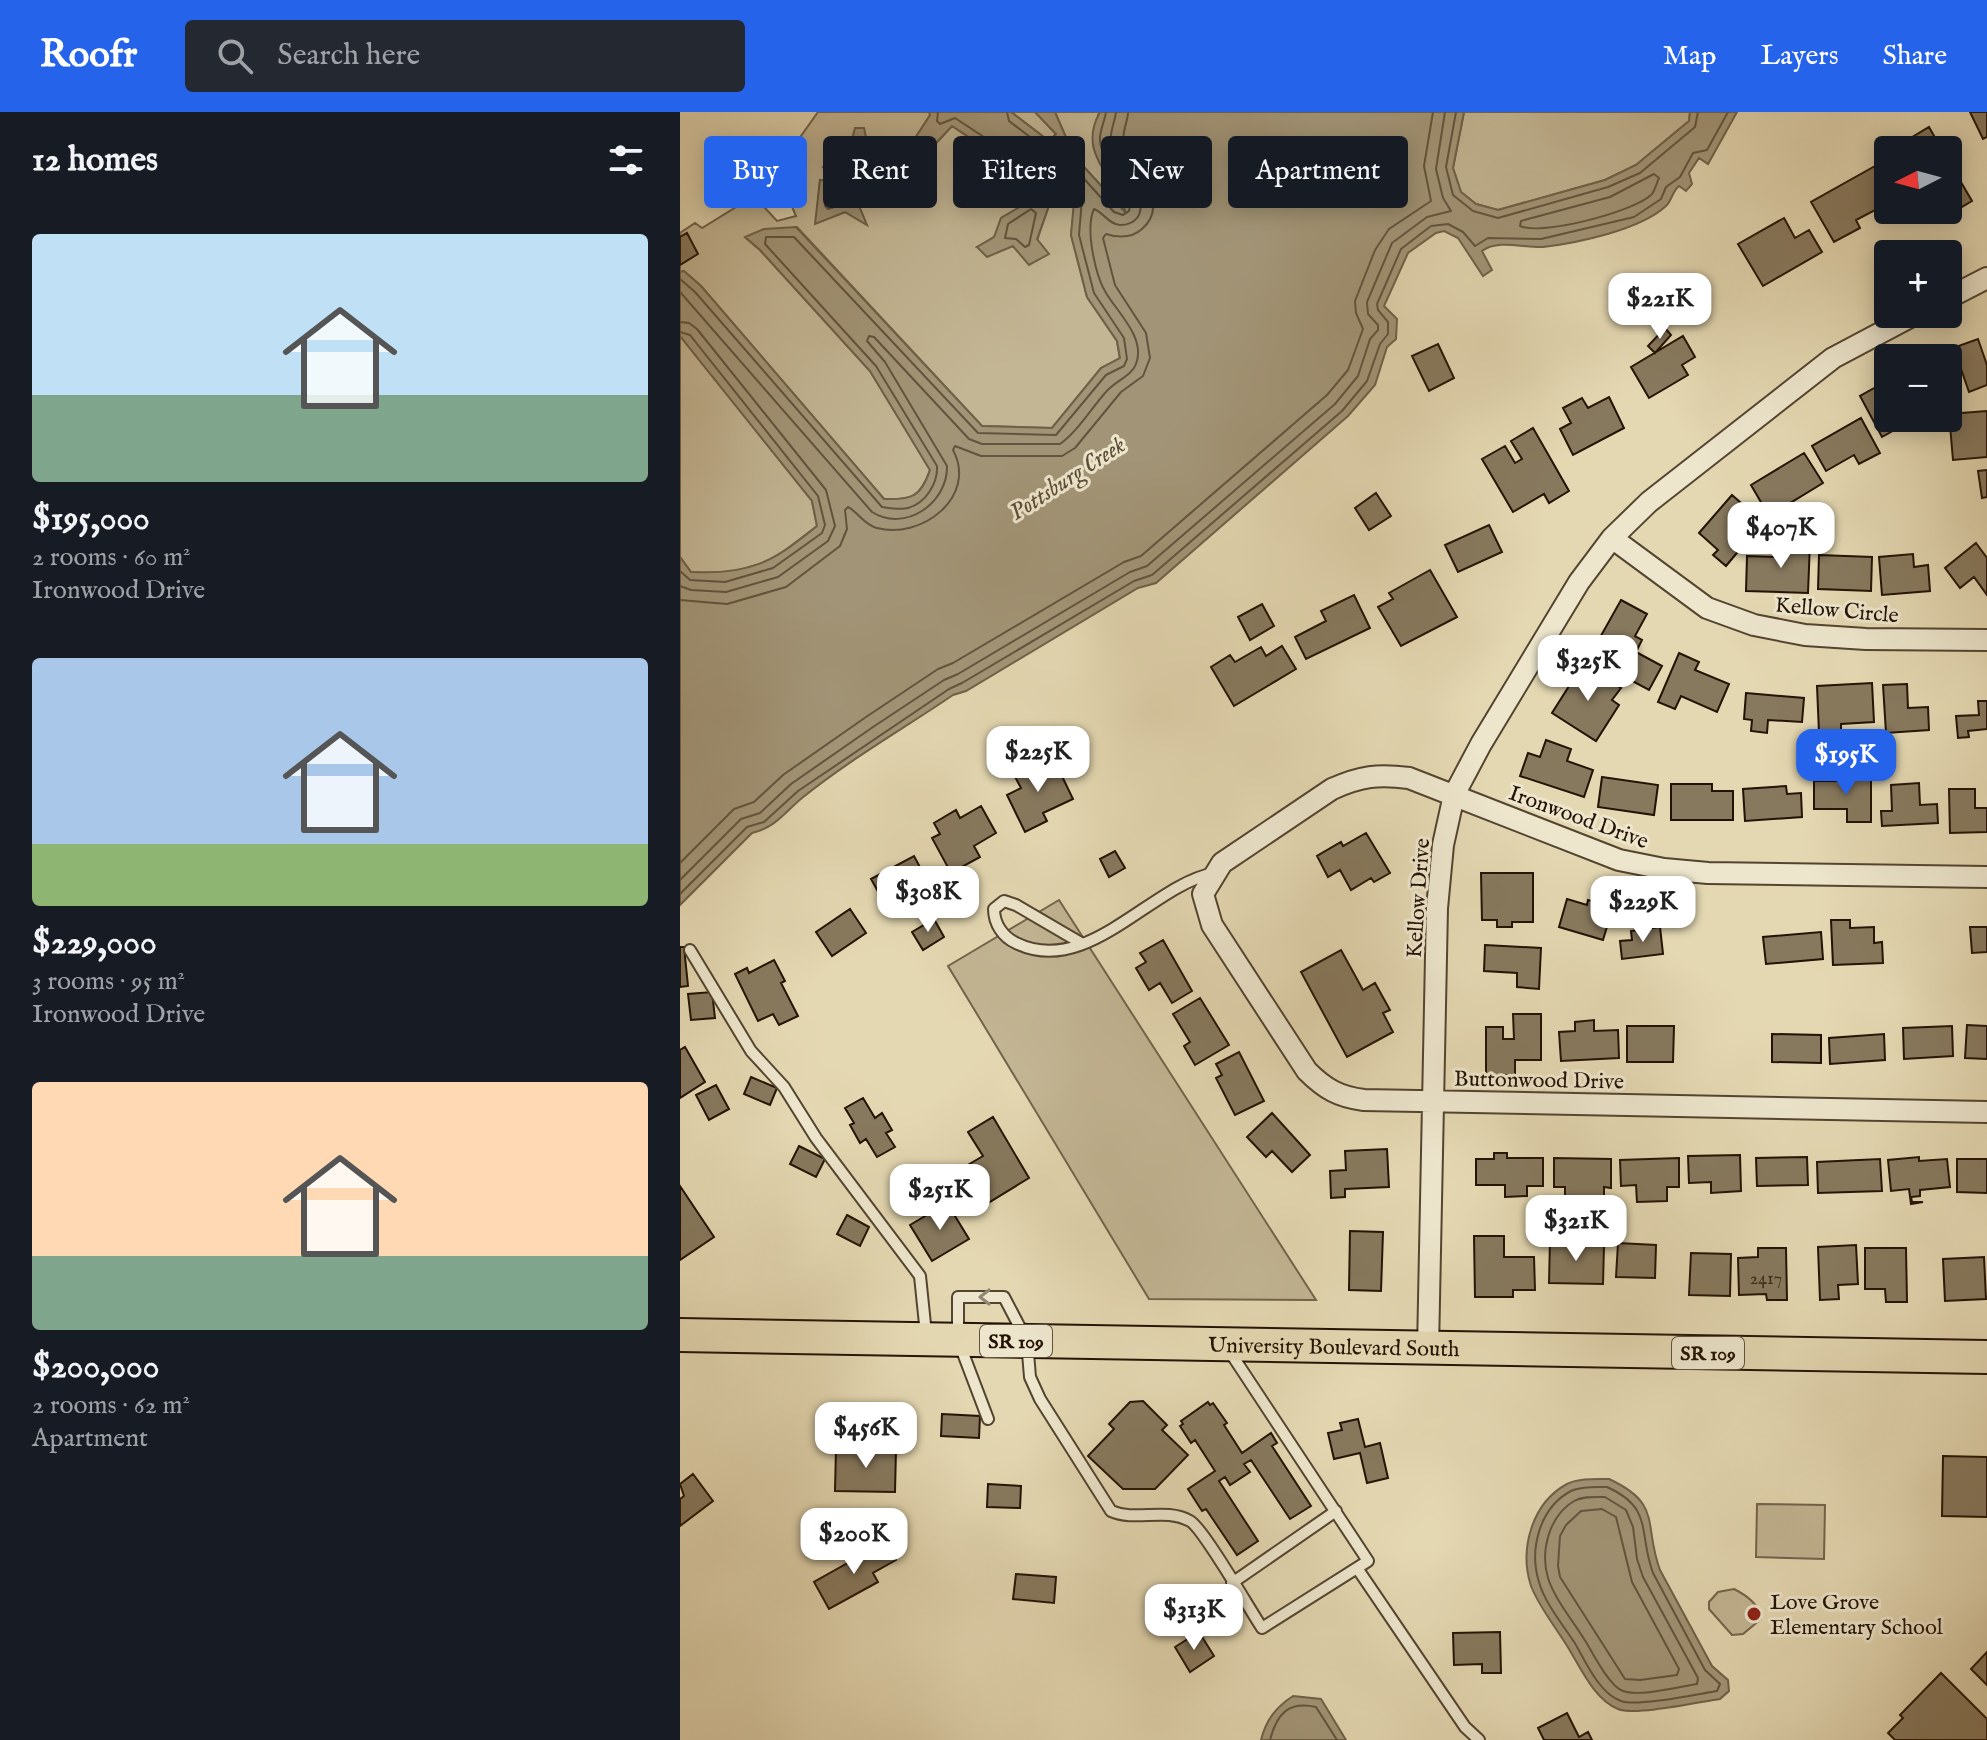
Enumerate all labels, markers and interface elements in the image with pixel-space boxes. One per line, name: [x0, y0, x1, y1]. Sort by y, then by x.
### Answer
search box: [185, 20, 745, 92]
text: Roofr: [40, 32, 137, 80]
icon: search: [213, 34, 257, 78]
text: Search here: [277, 37, 420, 75]
text: Map: [1663, 39, 1716, 74]
text: Layers: [1760, 39, 1839, 74]
text: Share: [1883, 39, 1947, 74]
chip: Buy: [704, 136, 807, 208]
chip: Rent: [823, 136, 937, 208]
chip: Filters: [953, 136, 1085, 208]
chip: New: [1101, 136, 1212, 208]
chip: Apartment: [1228, 136, 1408, 208]
north arrow: [1874, 136, 1962, 224]
map controls: [1874, 136, 1962, 432]
icon: filters: [604, 138, 648, 182]
text: 12 homes: [32, 139, 158, 182]
button: +: [1874, 240, 1962, 328]
pin: $221K: [1604, 273, 1716, 341]
text: $221K: [1626, 282, 1694, 315]
icon: home: [268, 286, 412, 430]
button: −: [1874, 344, 1962, 432]
water label: Pottsburg Creek: [1004, 430, 1132, 528]
text: $195,000: [32, 498, 150, 541]
pin: $407K: [1725, 502, 1837, 570]
text: $407K: [1746, 511, 1816, 544]
text: 2 rooms · 60 m²: [32, 541, 191, 574]
text: Ironwood Drive: [32, 574, 205, 607]
street label: Kellow Circle: [1774, 592, 1900, 630]
pin: $325K: [1532, 635, 1644, 703]
text: $325K: [1556, 644, 1620, 677]
icon: home: [268, 710, 412, 854]
pin: $225K: [982, 726, 1094, 794]
pin: $195K: [1790, 729, 1902, 797]
text: $225K: [1005, 735, 1071, 768]
text: $195K: [1814, 738, 1878, 771]
street label: Ironwood Drive: [1505, 780, 1652, 856]
street label: Kellow Drive: [1401, 837, 1437, 959]
pin: $308K: [872, 866, 984, 934]
text: $308K: [895, 875, 961, 908]
pin: $229K: [1587, 876, 1699, 944]
text: $229K: [1609, 885, 1677, 918]
text: $229,000: [32, 922, 157, 965]
text: 3 rooms · 95 m²: [32, 965, 185, 998]
text: Ironwood Drive: [32, 998, 205, 1031]
street label: Buttonwood Drive: [1454, 1066, 1624, 1096]
icon: home: [268, 1134, 412, 1278]
pin: $251K: [884, 1164, 996, 1232]
text: $251K: [908, 1173, 972, 1206]
pin: $321K: [1520, 1195, 1632, 1263]
text: $321K: [1544, 1204, 1608, 1237]
house number: 2417: [1750, 1268, 1782, 1291]
one-way arrow: [978, 1288, 991, 1306]
road number: SR 109: [980, 1325, 1052, 1357]
street label: University Boulevard South: [1208, 1332, 1460, 1364]
road number: SR 109: [1672, 1337, 1744, 1369]
text: $200,000: [32, 1346, 159, 1389]
text: 2 rooms · 62 m²: [32, 1389, 190, 1422]
pin: $456K: [810, 1402, 922, 1470]
text: $456K: [833, 1411, 899, 1444]
text: Apartment: [32, 1422, 148, 1455]
pin: $200K: [798, 1508, 910, 1576]
text: $200K: [819, 1517, 889, 1550]
pin: $313K: [1138, 1584, 1250, 1652]
place label: Love Grove Elementary School: [1770, 1589, 1943, 1642]
text: $313K: [1163, 1593, 1225, 1626]
marker: Love Grove Elementary School: [1745, 1605, 1763, 1623]

